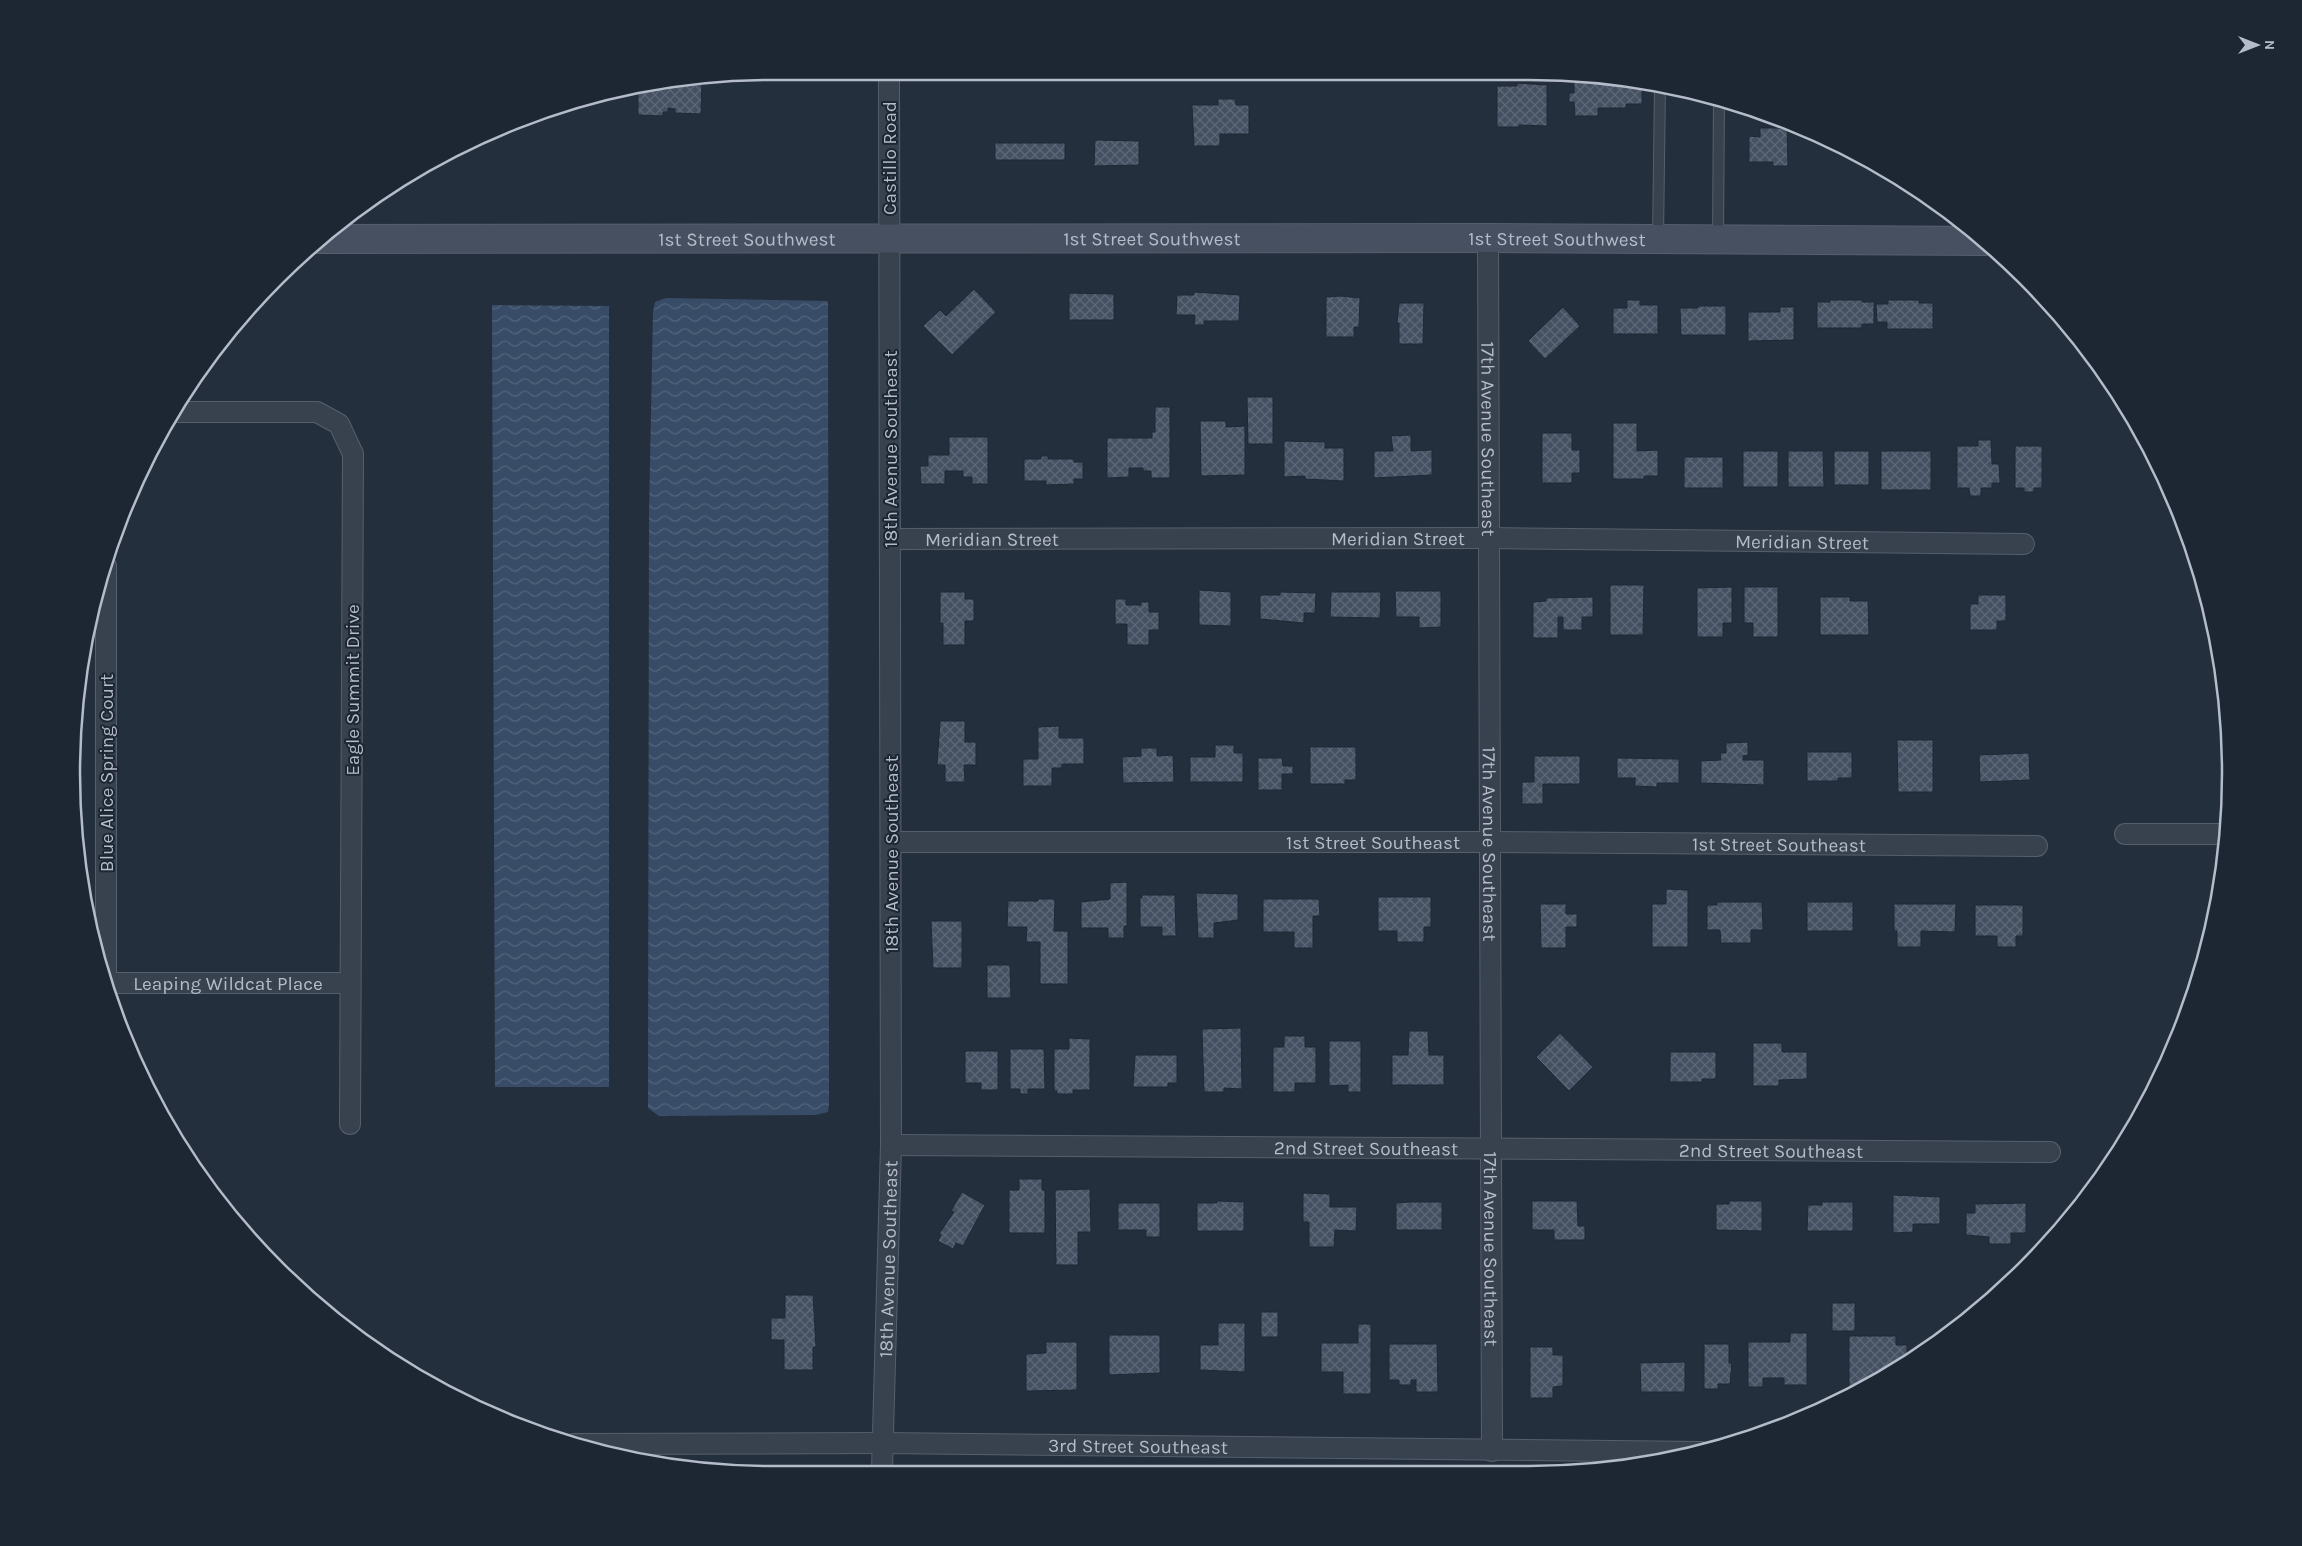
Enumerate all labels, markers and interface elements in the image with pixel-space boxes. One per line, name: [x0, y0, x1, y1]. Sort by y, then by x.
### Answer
north arrow: [2232, 20, 2282, 70]
text: N: [2261, 40, 2278, 50]
street label: Castillo Road: [879, 101, 901, 215]
street label: 1st Street Southwest: [1063, 228, 1241, 250]
street label: 1st Street Southwest: [1468, 228, 1646, 251]
street label: 1st Street Southwest: [658, 229, 836, 251]
street label: 17th Avenue Southeast: [1476, 342, 1499, 536]
street label: 18th Avenue Southeast: [880, 350, 902, 548]
street label: Meridian Street: [1331, 528, 1465, 550]
street label: Meridian Street: [925, 529, 1059, 551]
street label: Meridian Street: [1735, 531, 1869, 554]
street label: Eagle Summit Drive: [342, 604, 364, 776]
street label: Blue Alice Spring Court: [96, 674, 118, 872]
street label: 17th Avenue Southeast: [1478, 747, 1500, 941]
street label: 18th Avenue Southeast: [881, 755, 903, 953]
street label: 1st Street Southeast: [1286, 832, 1460, 854]
street label: 1st Street Southeast: [1692, 833, 1866, 857]
street label: Leaping Wildcat Place: [133, 973, 323, 995]
street label: 2nd Street Southeast: [1274, 1137, 1458, 1160]
street label: 2nd Street Southeast: [1679, 1140, 1863, 1163]
street label: 17th Avenue Southeast: [1479, 1152, 1502, 1346]
street label: 18th Avenue Southeast: [875, 1160, 903, 1358]
street label: 3rd Street Southeast: [1048, 1435, 1228, 1459]

